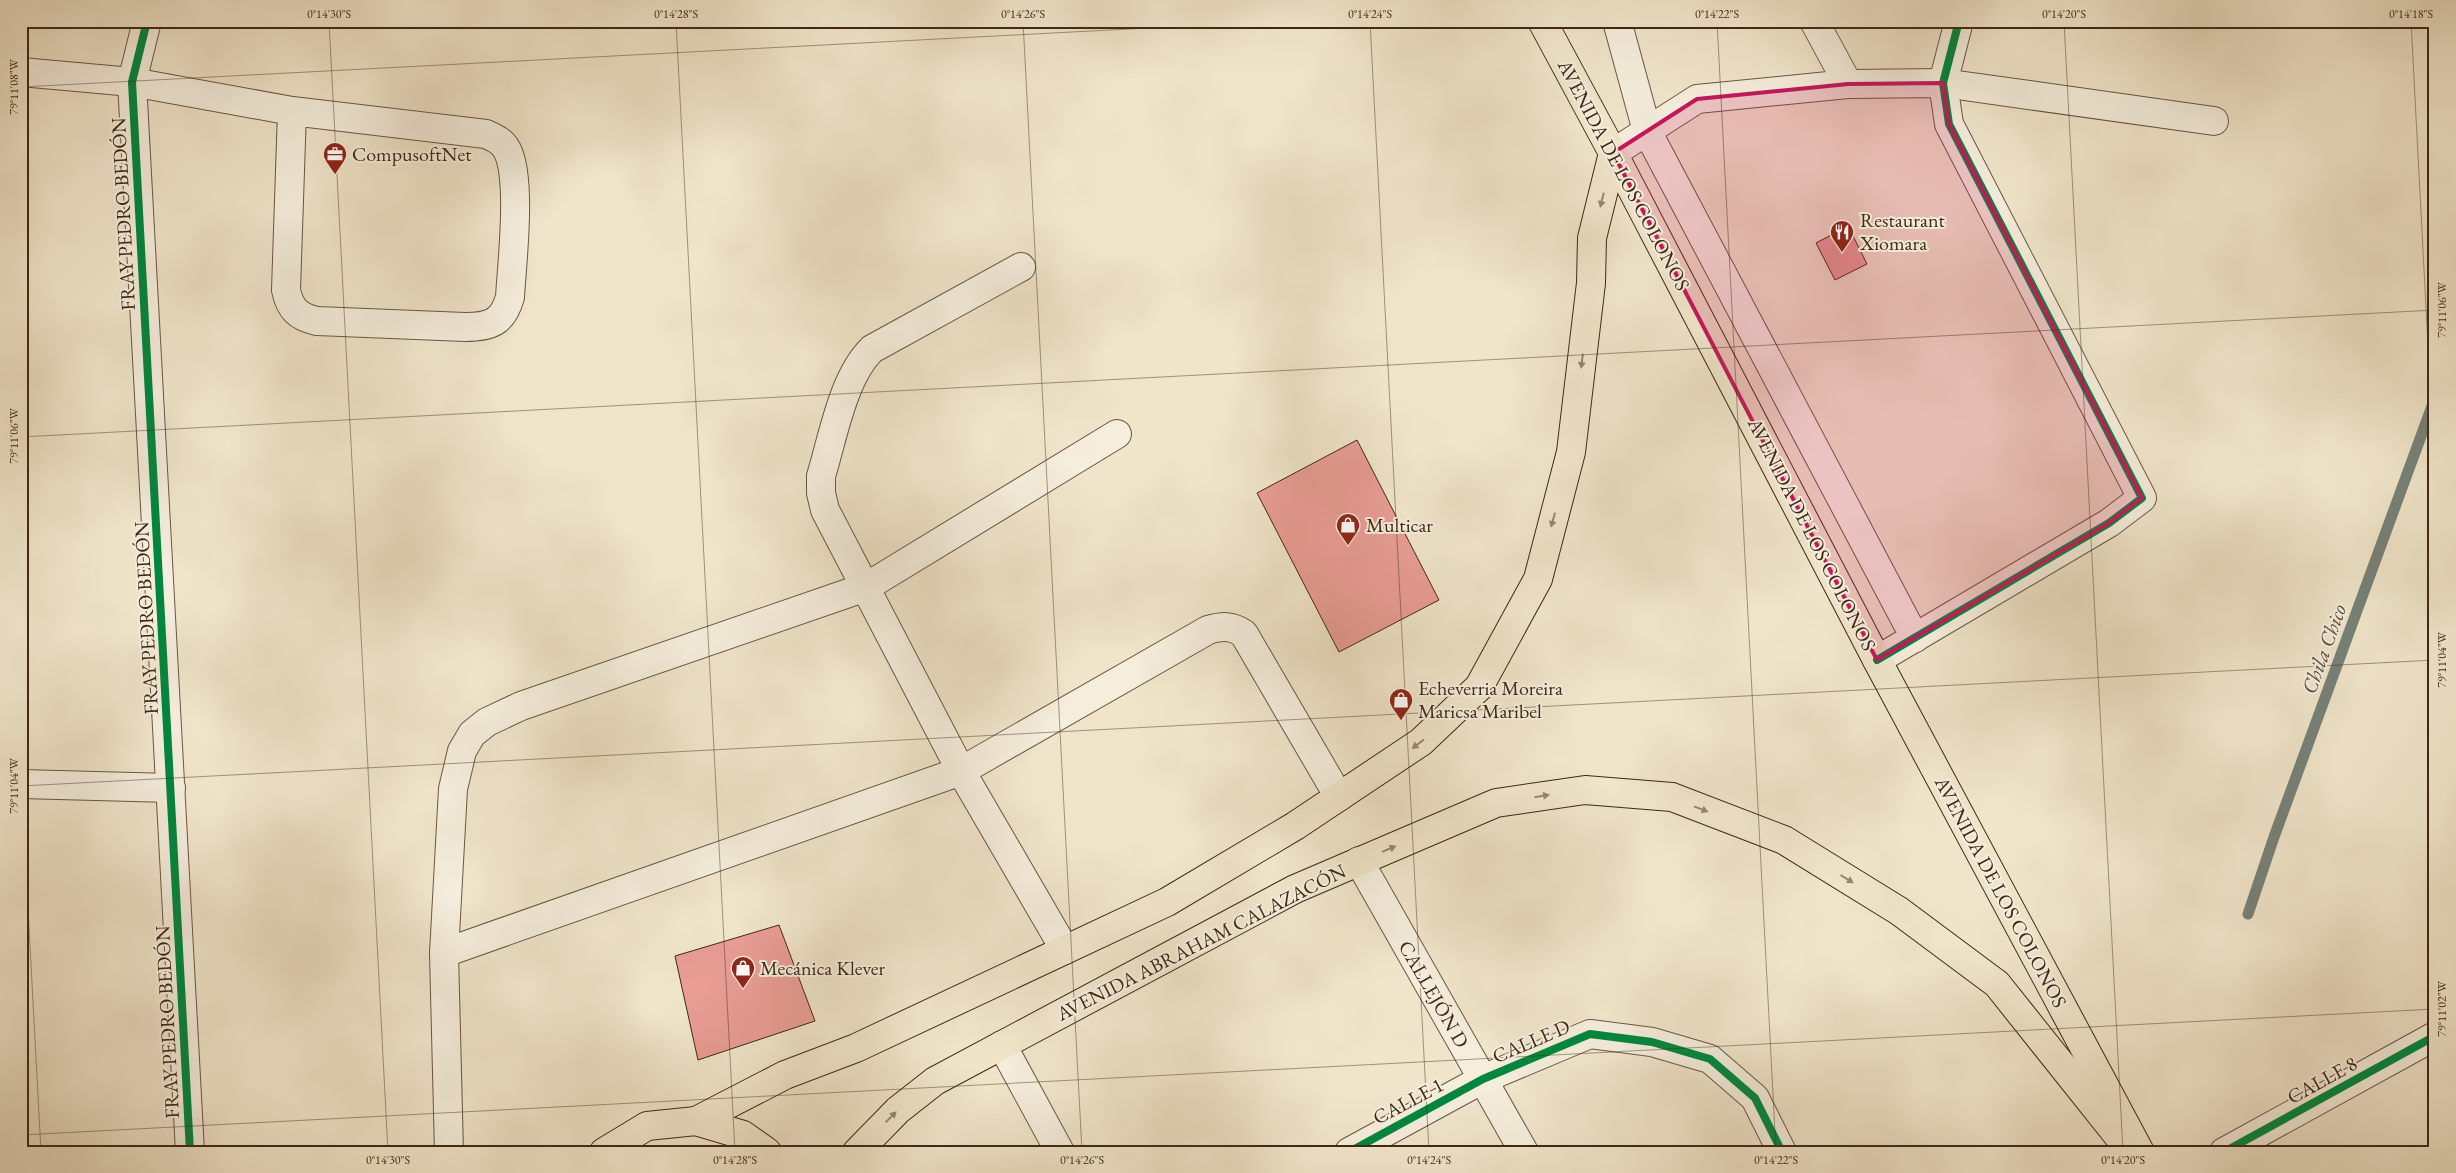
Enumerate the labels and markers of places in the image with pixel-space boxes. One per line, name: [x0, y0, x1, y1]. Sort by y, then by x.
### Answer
office icon: CompusoftNet: [322, 141, 348, 175]
place label: CompusoftNet: [352, 141, 472, 167]
place label: Restaurant Xiomara: [1859, 207, 1946, 256]
restaurant icon: Restaurant Xiomara: [1829, 219, 1855, 253]
shop icon: Multicar: [1335, 512, 1361, 546]
place label: Multicar: [1366, 512, 1433, 538]
place label: Echeverria Moreira Maricsa Maribel: [1418, 675, 1563, 724]
shop icon: Echeverria Moreira Maricsa Maribel: [1388, 687, 1414, 721]
shop icon: Mecánica Klever: [730, 955, 756, 989]
place label: Mecánica Klever: [760, 955, 886, 981]

